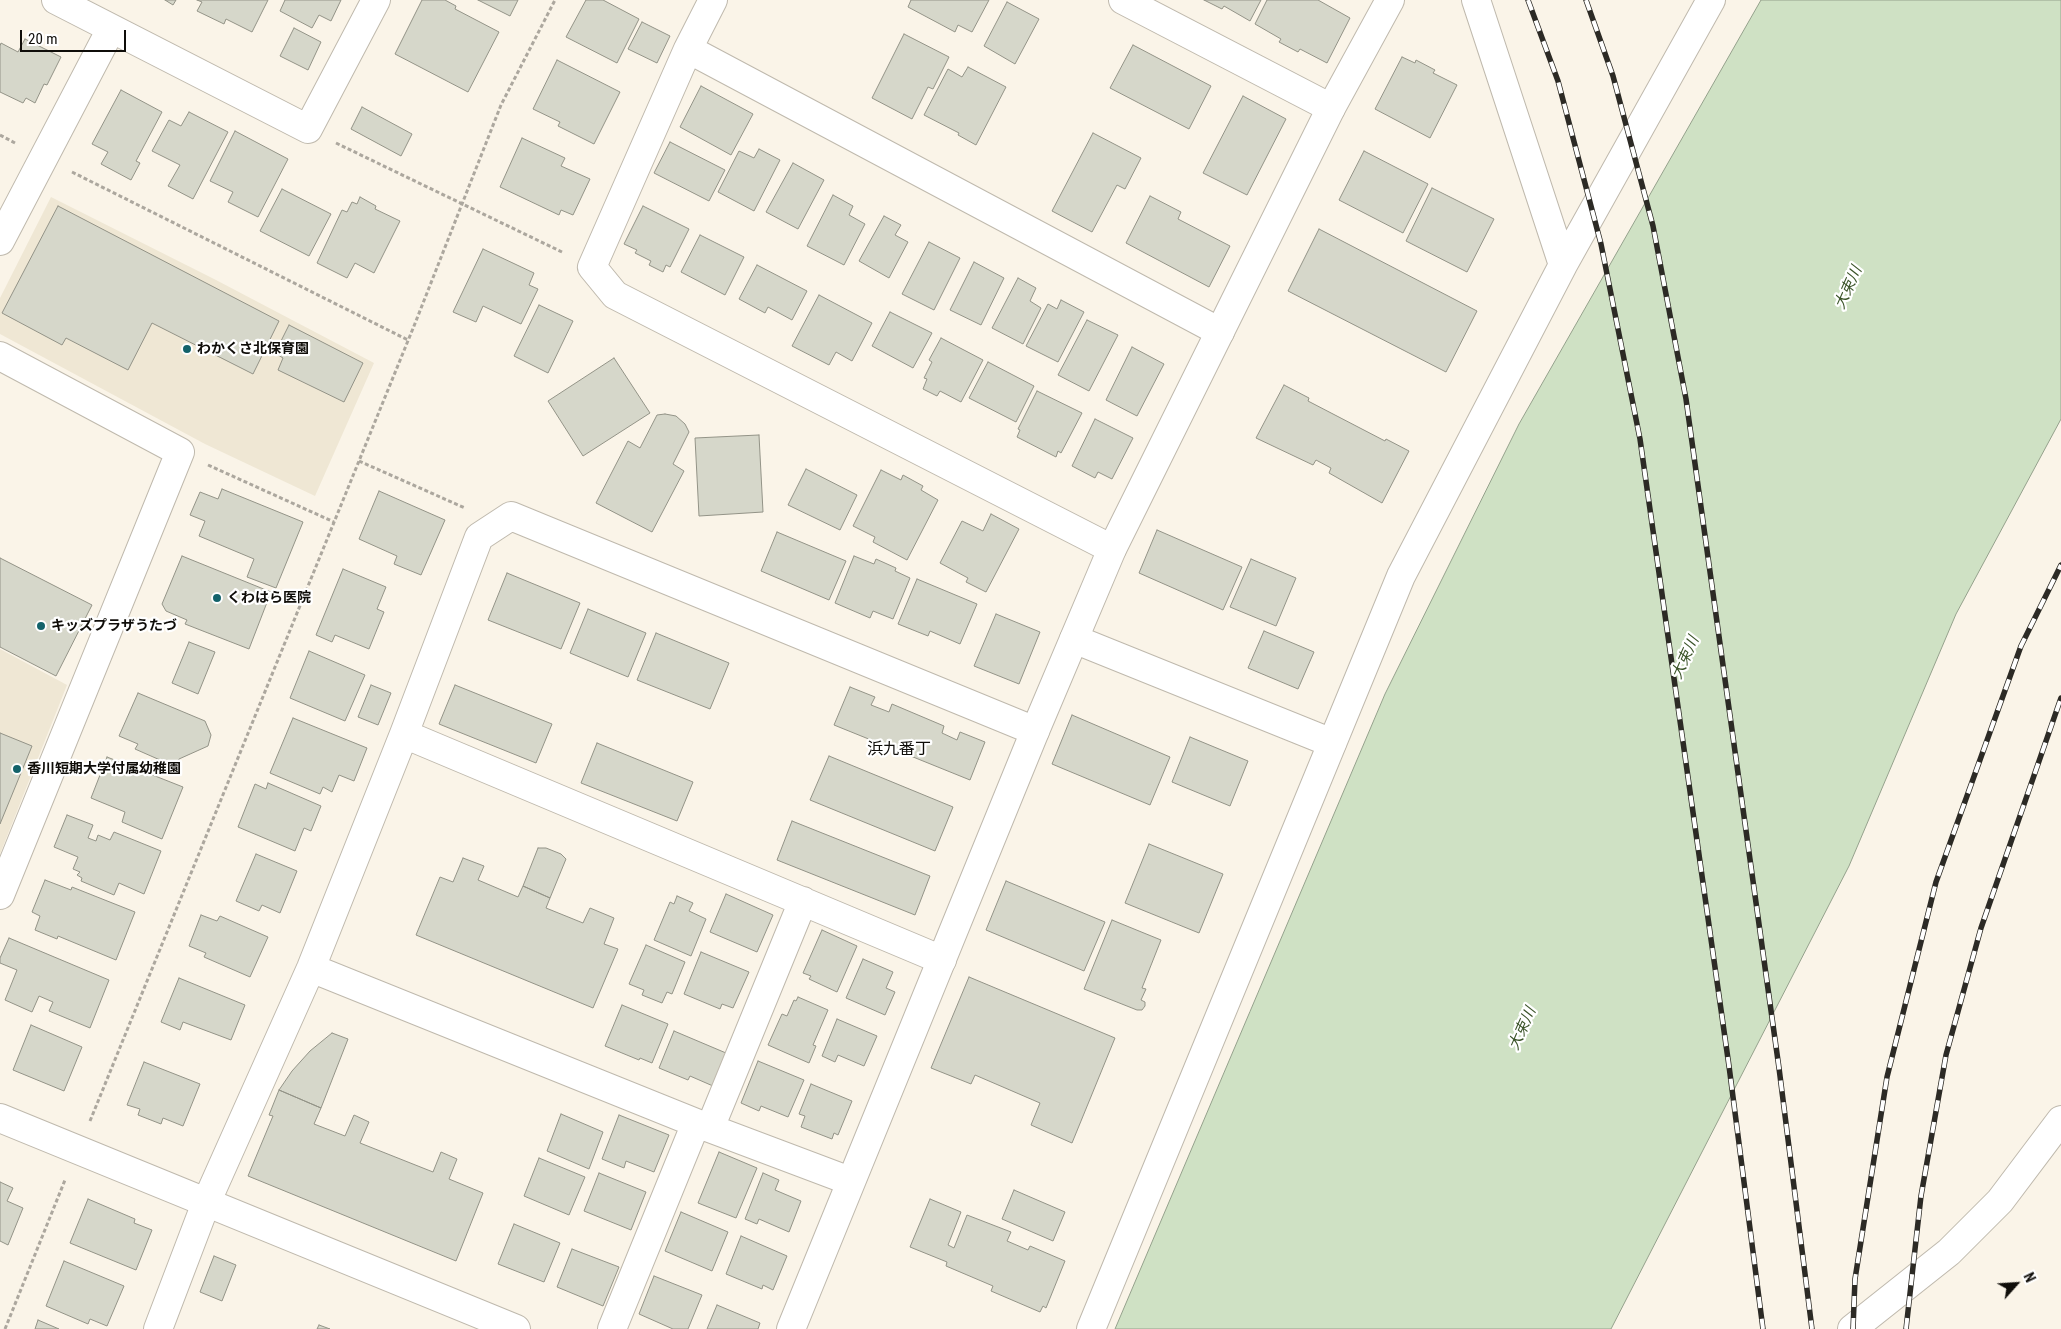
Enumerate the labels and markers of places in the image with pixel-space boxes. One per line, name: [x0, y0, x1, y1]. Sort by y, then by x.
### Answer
place label: わかくさ北保育園: [197, 341, 309, 357]
marker: わかくさ北保育園: [181, 343, 193, 355]
place label: くわはら医院: [227, 590, 311, 606]
marker: くわはら医院: [211, 592, 223, 604]
place label: キッズプラザうたづ: [51, 618, 177, 634]
marker: キッズプラザうたづ: [35, 620, 47, 632]
place label: 香川短期大学付属幼稚園: [27, 761, 181, 777]
marker: 香川短期大学付属幼稚園: [11, 763, 23, 775]

